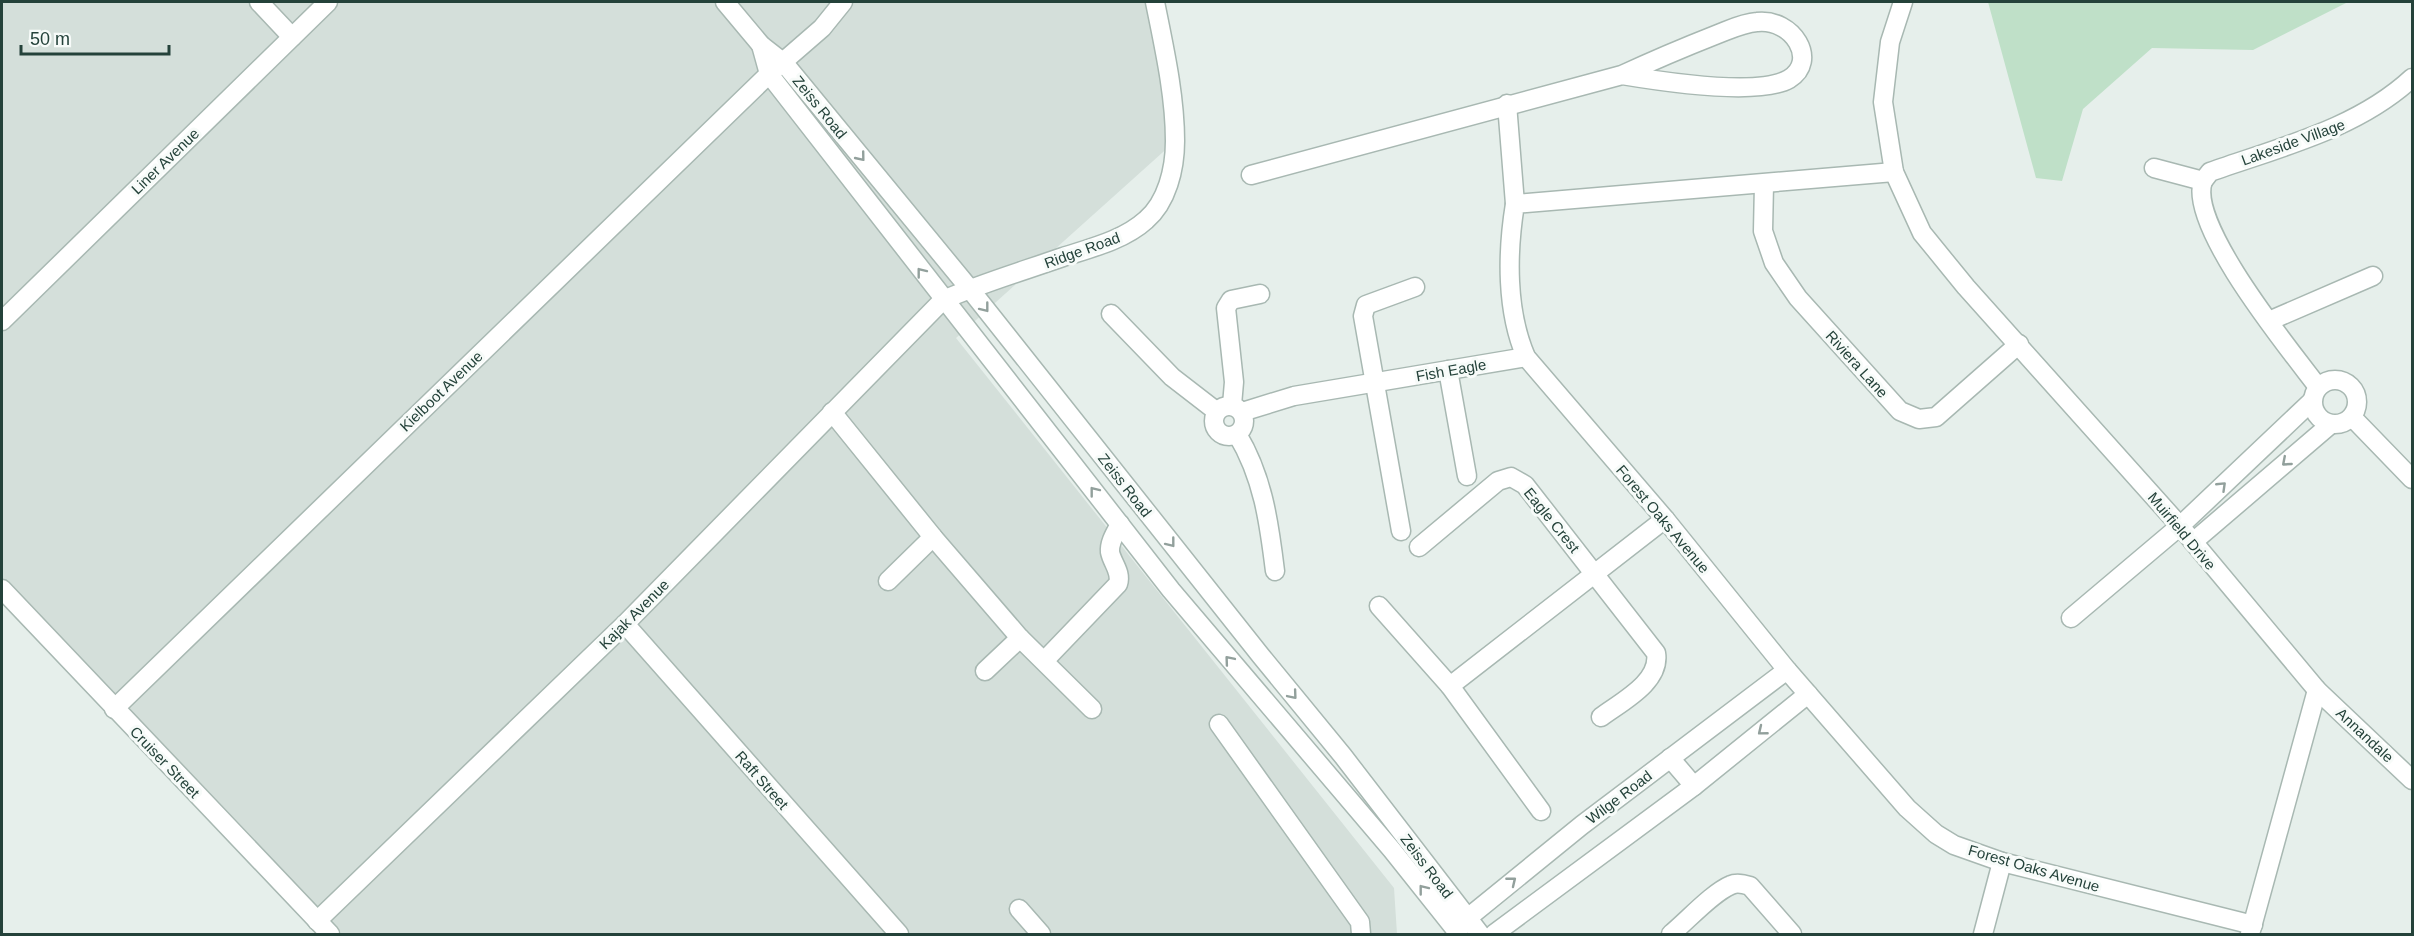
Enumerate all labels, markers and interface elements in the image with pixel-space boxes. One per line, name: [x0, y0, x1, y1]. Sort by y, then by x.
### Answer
scale bar: [21, 18, 170, 56]
text: 50 m: [30, 29, 70, 49]
street label: Zeiss Road: [790, 72, 850, 142]
street label: Lakeside Village: [2239, 115, 2347, 169]
street label: Liner Avenue: [128, 125, 202, 197]
one-way arrow: [854, 150, 865, 161]
street label: Ridge Road: [1042, 228, 1122, 272]
one-way arrow: [918, 268, 929, 279]
one-way arrow: [977, 302, 988, 313]
street label: Riviera Lane: [1823, 327, 1891, 401]
street label: Kielboot Avenue: [396, 347, 486, 435]
street label: Fish Eagle: [1415, 355, 1487, 385]
street label: Zeiss Road: [1095, 450, 1155, 520]
one-way arrow: [2282, 455, 2293, 466]
street label: Forest Oaks Avenue: [1613, 462, 1713, 576]
one-way arrow: [2216, 482, 2226, 493]
street label: Eagle Crest: [1521, 484, 1584, 556]
one-way arrow: [1090, 487, 1101, 498]
street label: Muirfield Drive: [2145, 489, 2219, 573]
one-way arrow: [1164, 537, 1175, 548]
street label: Kajak Avenue: [596, 576, 672, 652]
one-way arrow: [1225, 656, 1236, 667]
one-way arrow: [1286, 688, 1297, 699]
street label: Annandale: [2333, 704, 2397, 766]
street label: Cruiser Street: [127, 723, 204, 802]
one-way arrow: [1758, 724, 1769, 735]
street label: Raft Street: [732, 747, 792, 813]
street label: Wilge Road: [1583, 767, 1655, 827]
street label: Zeiss Road: [1397, 831, 1457, 901]
street label: Forest Oaks Avenue: [1966, 841, 2102, 895]
one-way arrow: [1505, 878, 1516, 889]
one-way arrow: [1419, 884, 1430, 895]

